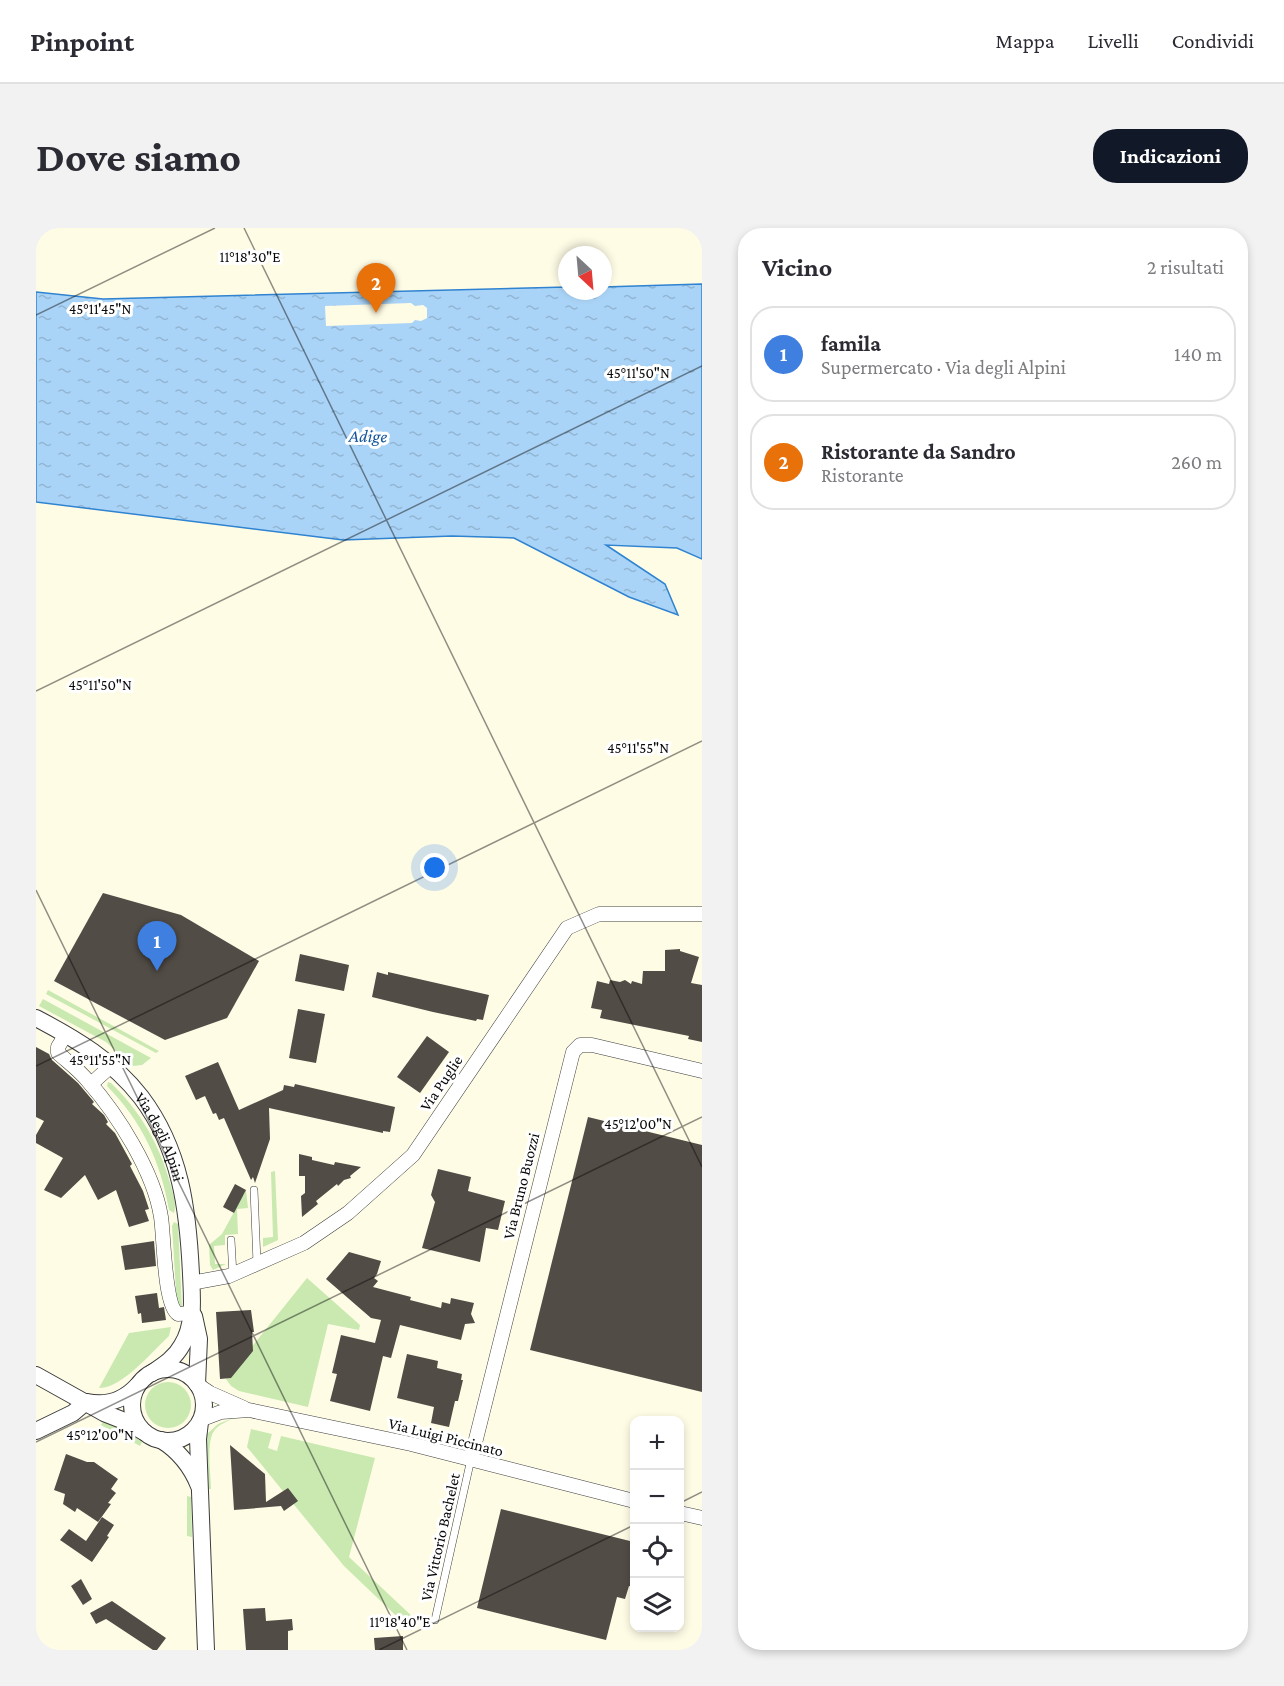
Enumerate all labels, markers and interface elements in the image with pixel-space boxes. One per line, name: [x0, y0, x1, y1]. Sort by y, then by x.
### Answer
text: Pinpoint: [30, 26, 134, 57]
text: Mappa: [996, 29, 1054, 53]
text: Livelli: [1087, 29, 1139, 53]
text: Condividi: [1172, 29, 1254, 53]
button: Indicazioni: [1093, 129, 1248, 183]
text: Dove siamo: [36, 133, 241, 180]
north arrow: [558, 246, 612, 300]
text: 11°18'30"E: [220, 249, 280, 265]
text: Vicino: [762, 253, 832, 282]
text: 2 risultati: [1147, 256, 1224, 278]
pin: 2: [356, 264, 396, 313]
text: 45°11'45"N: [69, 301, 131, 317]
text: famila: [821, 331, 881, 356]
text: 1: [780, 343, 787, 365]
text: 140 m: [1174, 343, 1222, 365]
text: Supermercato · Via degli Alpini: [821, 356, 1066, 378]
text: 45°11'50"N: [606, 365, 670, 381]
water label: Adige: [348, 426, 388, 446]
text: Ristorante da Sandro: [821, 439, 1016, 464]
text: 2: [778, 451, 789, 473]
text: 260 m: [1171, 451, 1222, 473]
text: Ristorante: [821, 464, 904, 486]
text: 45°11'50"N: [68, 677, 132, 693]
text: 45°11'55"N: [607, 740, 669, 756]
your location: [420, 853, 449, 882]
pin: 1: [138, 922, 176, 971]
text: 45°11'55"N: [69, 1052, 131, 1068]
street label: Via Puglie: [416, 1052, 467, 1114]
street label: Via degli Alpini: [132, 1089, 188, 1183]
text: 45°12'00"N: [604, 1116, 672, 1132]
street label: Via Bruno Buozzi: [500, 1131, 542, 1241]
street label: Via Luigi Piccinato: [387, 1415, 505, 1460]
map controls: [630, 1416, 684, 1632]
button: +: [630, 1416, 684, 1470]
text: 45°12'00"N: [66, 1427, 134, 1443]
button: −: [630, 1470, 684, 1524]
street label: Via Vittorio Bachelet: [417, 1471, 463, 1603]
button: locate: [630, 1524, 684, 1578]
button: layers: [630, 1578, 684, 1632]
text: 11°18'40"E: [370, 1614, 430, 1630]

